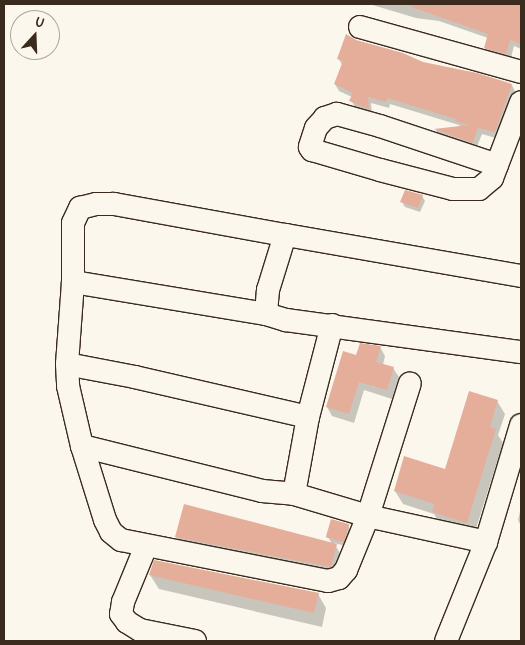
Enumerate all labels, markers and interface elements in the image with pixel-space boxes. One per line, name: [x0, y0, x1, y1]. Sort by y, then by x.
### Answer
north arrow: [10, 10, 60, 60]
text: U: [33, 11, 47, 32]

